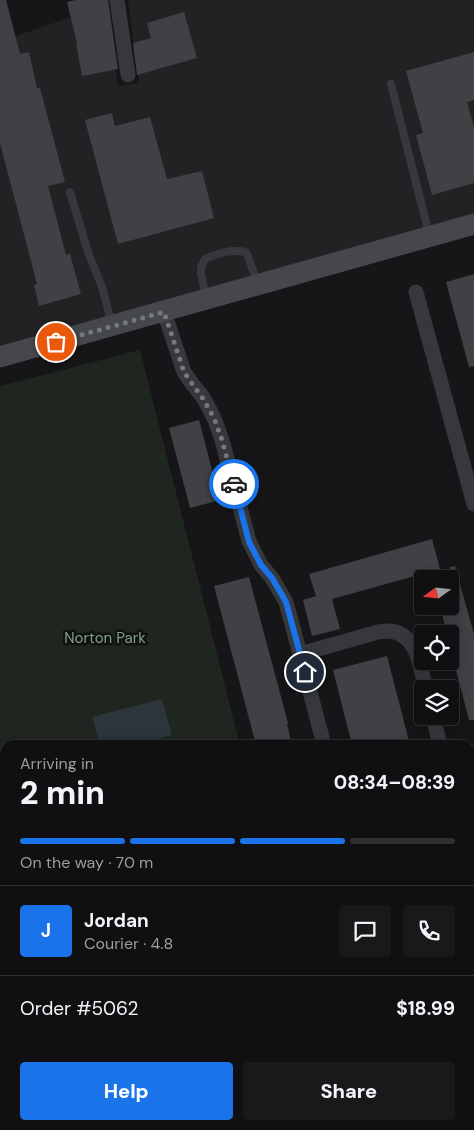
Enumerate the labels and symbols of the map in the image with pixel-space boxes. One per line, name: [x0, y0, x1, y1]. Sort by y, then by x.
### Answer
pin: [35, 321, 77, 363]
courier: [209, 459, 259, 509]
north arrow: [414, 570, 459, 615]
park label: Norton Park: [64, 628, 146, 648]
pin: [284, 651, 326, 693]

